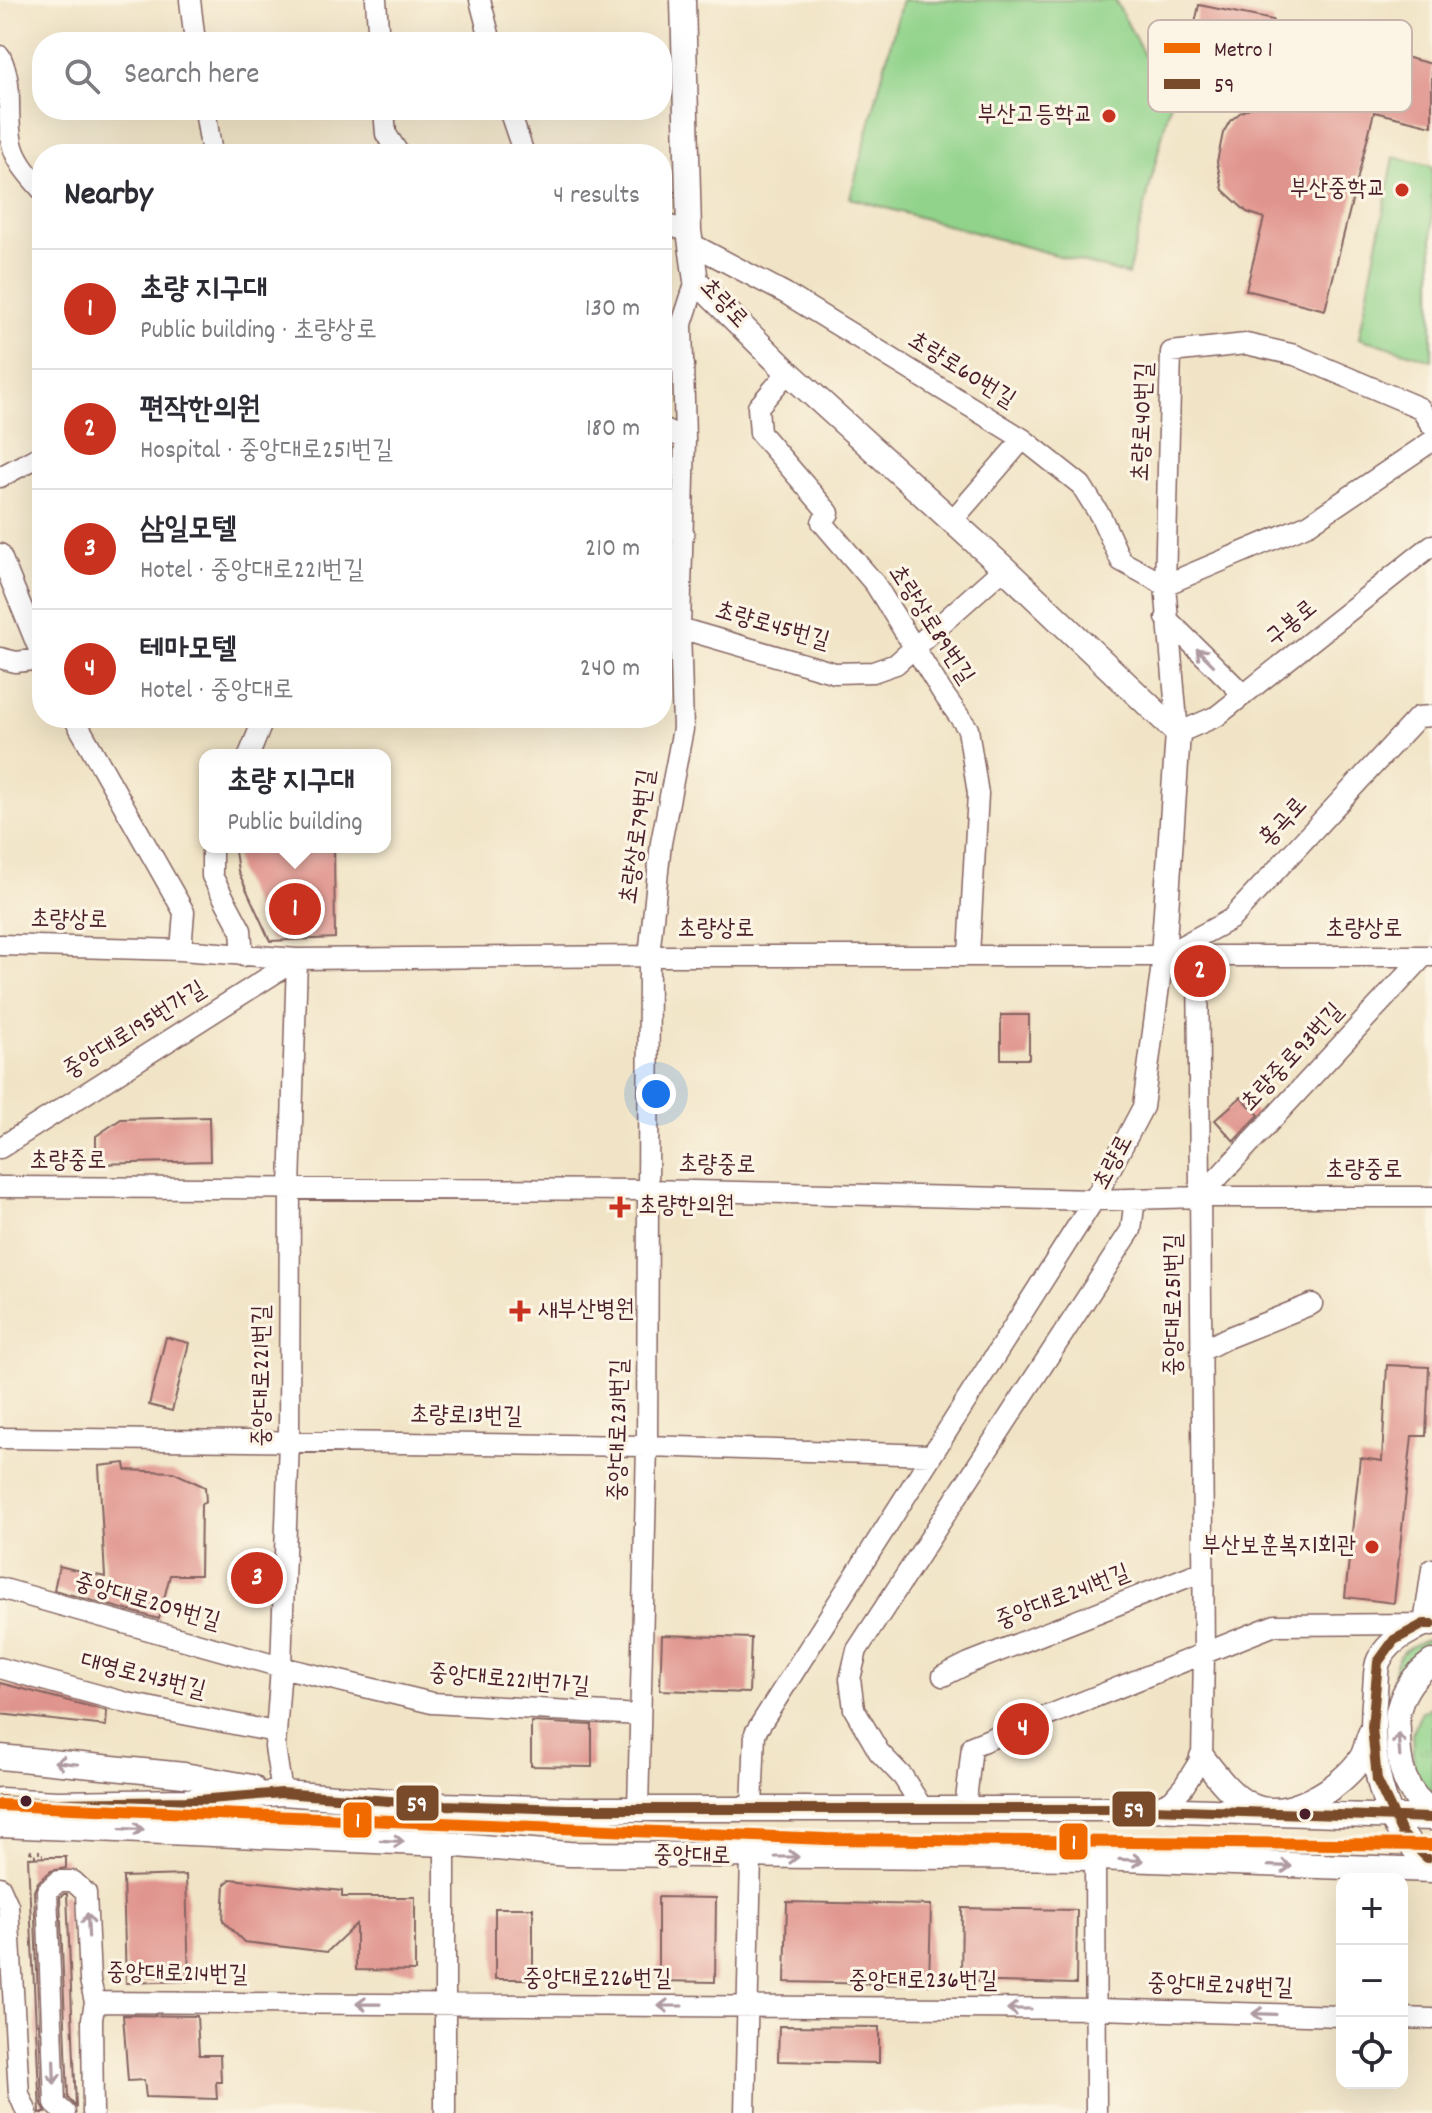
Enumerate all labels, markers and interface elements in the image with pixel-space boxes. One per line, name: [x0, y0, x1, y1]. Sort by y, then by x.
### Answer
legend: [1148, 20, 1412, 112]
search box: [32, 32, 672, 120]
text: Metro 1: [1214, 36, 1273, 67]
icon: search: [60, 54, 104, 98]
text: Search here: [124, 55, 260, 98]
text: 59: [1214, 72, 1234, 103]
place label: 부산고등학교: [977, 99, 1093, 133]
marker: 부산고등학교: [1100, 107, 1118, 125]
text: Nearby: [64, 172, 153, 221]
place label: 부산중학교: [1289, 173, 1386, 207]
text: 4 results: [553, 178, 640, 215]
marker: 부산중학교: [1393, 181, 1411, 199]
text: 초량 지구대: [140, 270, 268, 313]
street label: 초량로: [691, 271, 755, 337]
text: 1: [87, 291, 93, 328]
text: 130 m: [585, 291, 640, 328]
text: Public building · 초량상로: [140, 313, 377, 350]
street label: 초량로60번길: [901, 324, 1021, 418]
street label: 초량로40번길: [1125, 362, 1163, 482]
text: 편작한의원: [140, 390, 261, 433]
text: 2: [84, 411, 96, 448]
text: 180 m: [586, 411, 640, 448]
text: Hospital · 중앙대로251번길: [140, 433, 393, 470]
text: 삼일모텔: [140, 510, 237, 553]
text: 3: [84, 531, 96, 568]
text: 210 m: [585, 531, 640, 568]
text: Hotel · 중앙대로221번길: [140, 553, 364, 590]
street label: 초량상로89번길: [879, 559, 981, 691]
street label: 구봉로: [1259, 593, 1325, 655]
street label: 초량로45번길: [711, 594, 833, 660]
text: 테마모텔: [140, 630, 237, 673]
one-way arrow: [1195, 647, 1215, 666]
text: 4: [85, 651, 95, 688]
text: 240 m: [580, 651, 640, 688]
text: Hotel · 중앙대로: [140, 673, 294, 710]
popup: [199, 749, 391, 853]
text: 초량 지구대: [227, 762, 355, 805]
street label: 초량상로79번길: [613, 767, 665, 907]
street label: 홍곡로: [1252, 790, 1316, 856]
text: Public building: [227, 805, 363, 842]
pin: 1: [269, 879, 321, 939]
street label: 초량상로: [30, 903, 108, 939]
street label: 초량상로: [677, 913, 755, 947]
street label: 초량상로: [1325, 913, 1403, 947]
pin: 2: [1174, 941, 1226, 1001]
street label: 중앙대로195번가길: [57, 974, 213, 1088]
street label: 초량중로93번길: [1234, 996, 1352, 1120]
your location: [636, 1074, 676, 1114]
street label: 초량로: [1085, 1129, 1143, 1197]
street label: 초량중로: [29, 1145, 107, 1179]
street label: 초량중로: [678, 1148, 756, 1184]
street label: 초량중로: [1325, 1154, 1403, 1188]
place label: 초량한의원: [638, 1190, 735, 1224]
marker: 초량한의원: [609, 1196, 631, 1218]
street label: 중앙대로251번길: [1158, 1234, 1192, 1376]
place label: 새부산병원: [538, 1294, 635, 1328]
marker: 새부산병원: [509, 1300, 531, 1322]
street label: 중앙대로221번길: [246, 1305, 280, 1447]
street label: 중앙대로231번길: [602, 1359, 638, 1501]
street label: 초량로13번길: [409, 1399, 523, 1435]
place label: 부산보훈복지회관: [1202, 1530, 1356, 1564]
marker: 부산보훈복지회관: [1363, 1538, 1381, 1556]
pin: 3: [231, 1548, 283, 1608]
street label: 중앙대로241번길: [991, 1557, 1135, 1639]
street label: 중앙대로209번길: [70, 1566, 224, 1640]
street label: 대영로243번길: [77, 1645, 209, 1709]
street label: 중앙대로221번가길: [427, 1657, 591, 1705]
pin: 4: [997, 1699, 1049, 1759]
one-way arrow: [1391, 1732, 1406, 1759]
one-way arrow: [53, 1756, 80, 1771]
line badge: 59: [395, 1784, 440, 1822]
line badge: 59: [1111, 1790, 1157, 1828]
text: 59: [407, 1791, 427, 1822]
unlabelled marker: [18, 1793, 34, 1809]
text: 59: [1124, 1797, 1144, 1828]
line badge: 1: [342, 1801, 373, 1839]
unlabelled marker: [1297, 1806, 1313, 1822]
text: 1: [356, 1807, 360, 1838]
one-way arrow: [118, 1822, 145, 1837]
line badge: 1: [1058, 1822, 1089, 1861]
text: 1: [1072, 1829, 1076, 1860]
one-way arrow: [378, 1834, 405, 1849]
street label: 중앙대로: [653, 1839, 731, 1875]
one-way arrow: [773, 1849, 800, 1865]
one-way arrow: [1117, 1853, 1144, 1868]
one-way arrow: [1266, 1859, 1293, 1874]
map controls: [1336, 1873, 1408, 2089]
button: +: [1336, 1873, 1408, 1945]
one-way arrow: [80, 1912, 95, 1939]
button: −: [1336, 1945, 1408, 2017]
street label: 중앙대로214번길: [106, 1957, 248, 1993]
street label: 중앙대로226번길: [523, 1963, 671, 1997]
street label: 중앙대로236번길: [849, 1965, 997, 1999]
street label: 중앙대로248번길: [1146, 1967, 1294, 2007]
one-way arrow: [355, 1996, 382, 2012]
one-way arrow: [657, 1998, 684, 2014]
one-way arrow: [1006, 2001, 1033, 2017]
one-way arrow: [1251, 2006, 1278, 2022]
button: locate: [1336, 2017, 1408, 2089]
one-way arrow: [46, 2058, 61, 2085]

